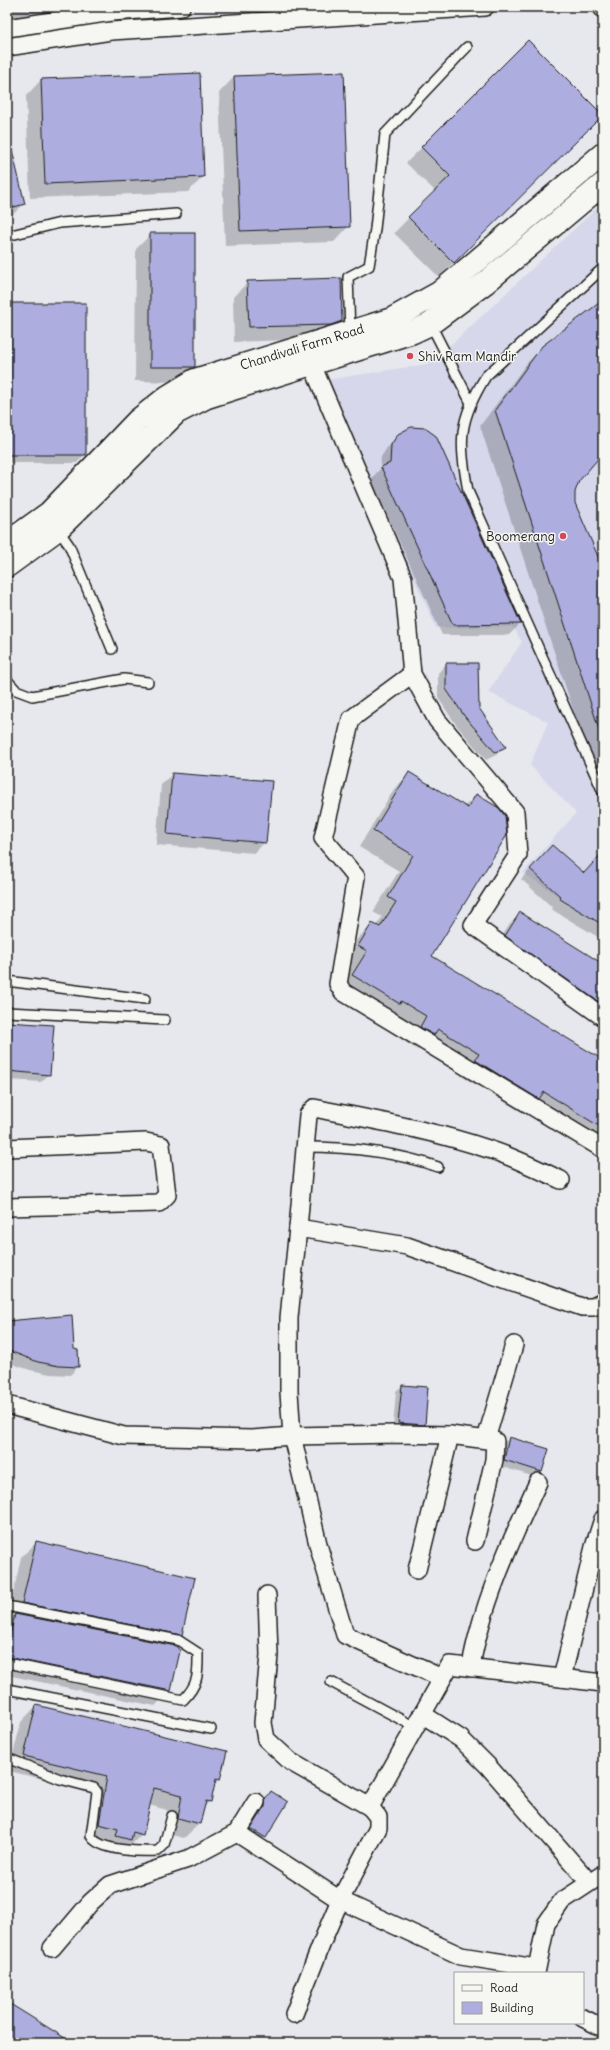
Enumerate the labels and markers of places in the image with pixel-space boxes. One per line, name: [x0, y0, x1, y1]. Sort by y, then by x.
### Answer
place label: Shiv Ram Mandir: [418, 348, 517, 365]
marker: Shiv Ram Mandir: [405, 351, 415, 361]
place label: Boomerang: [486, 528, 555, 545]
marker: Boomerang: [558, 531, 568, 541]

